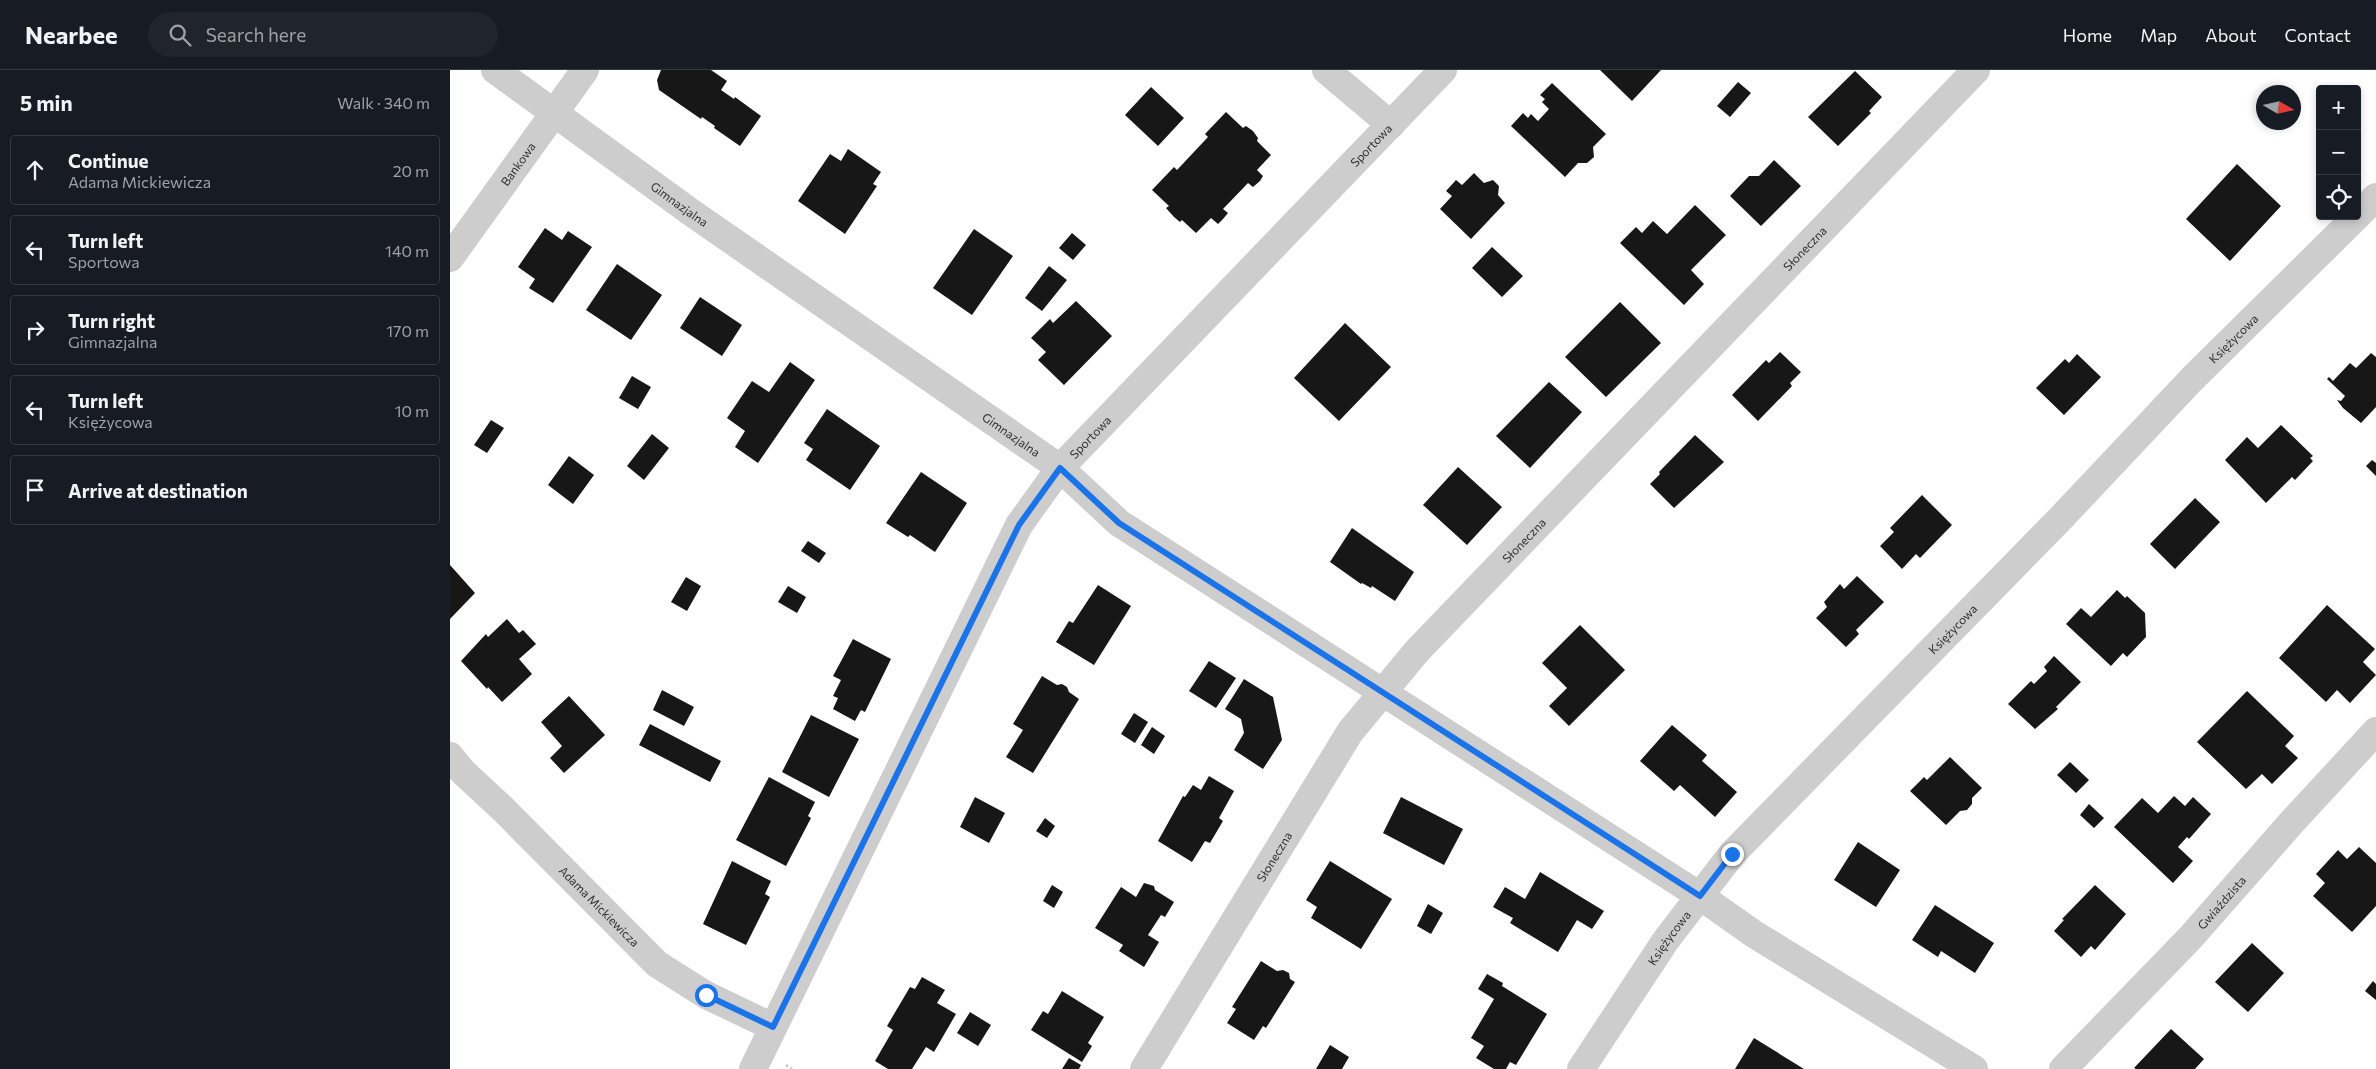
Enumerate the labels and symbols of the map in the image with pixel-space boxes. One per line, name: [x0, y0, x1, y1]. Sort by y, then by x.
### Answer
north arrow: [2256, 85, 2301, 130]
street label: Sportowa: [1347, 121, 1394, 169]
street label: Bankowa: [497, 139, 538, 188]
street label: Gimnazjalna: [648, 179, 711, 229]
street label: Słoneczna: [1780, 223, 1829, 273]
street label: Księżycowa: [2206, 311, 2261, 366]
street label: Gimnazjalna: [980, 409, 1043, 459]
street label: Sportowa: [1066, 413, 1114, 461]
street label: Słoneczna: [1499, 515, 1548, 565]
street label: Księżycowa: [1925, 601, 1980, 656]
street label: Słoneczna: [1253, 829, 1294, 884]
route end: [1721, 843, 1744, 866]
street label: Adama Mickiewicza: [557, 863, 642, 949]
street label: Gwiaździsta: [2194, 873, 2248, 932]
street label: Księżycowa: [1645, 908, 1693, 967]
route start: [695, 984, 718, 1007]

